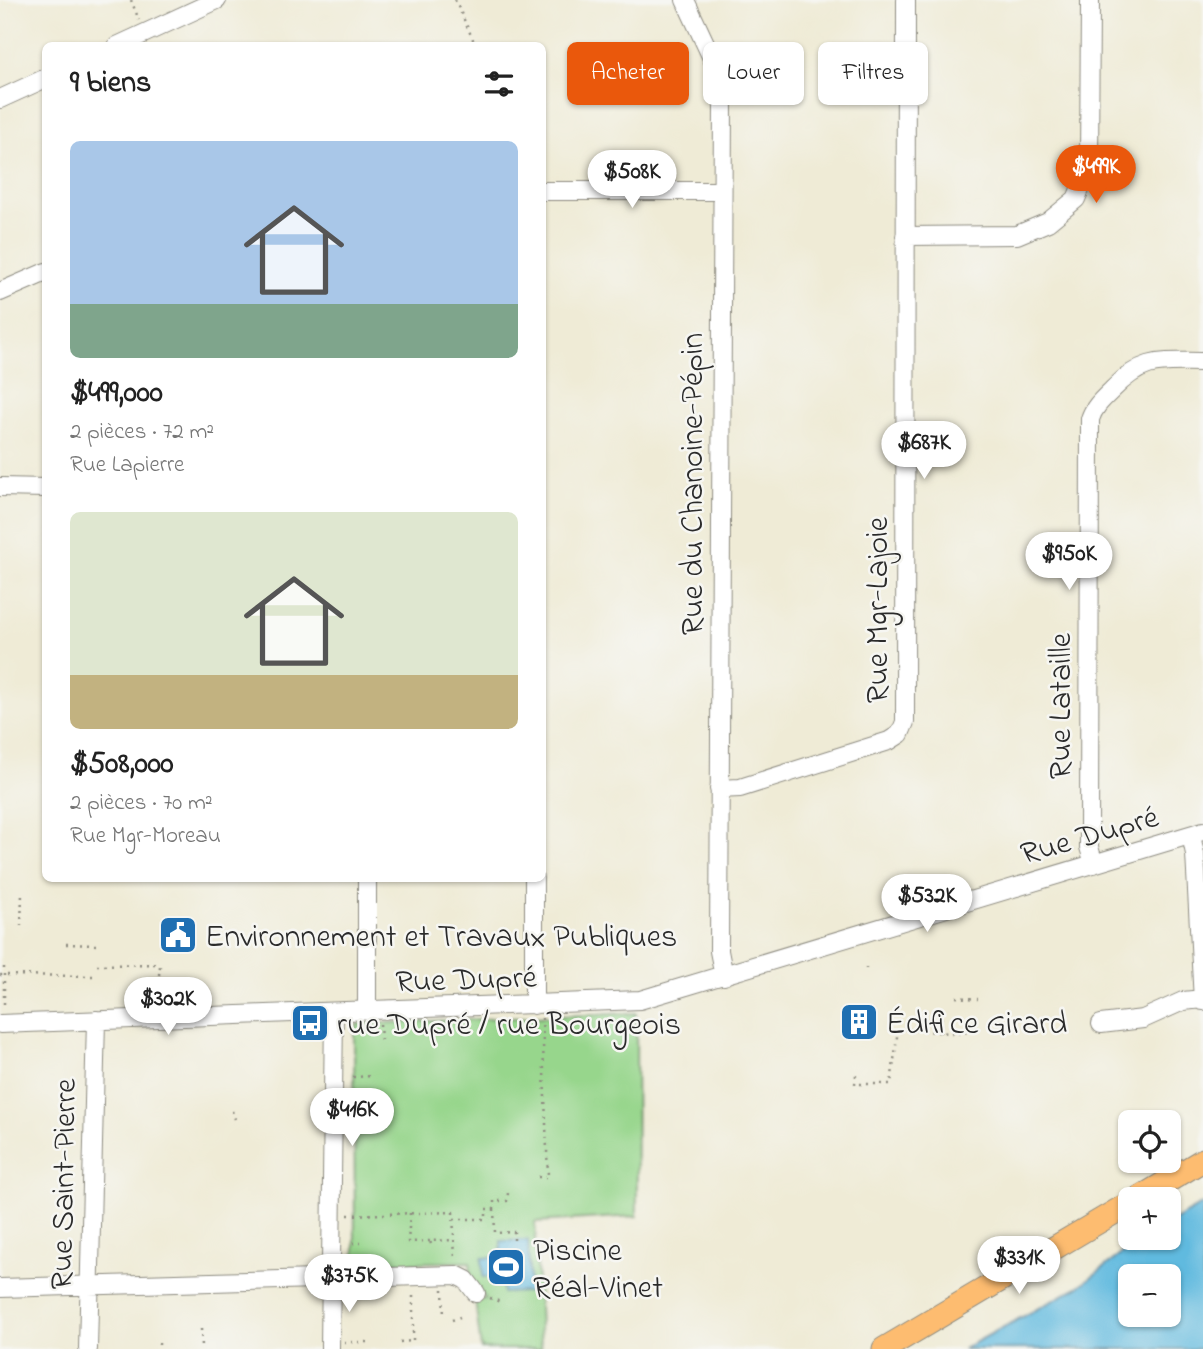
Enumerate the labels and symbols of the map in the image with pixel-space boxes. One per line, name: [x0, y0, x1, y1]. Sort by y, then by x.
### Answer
pin: $499K: [1047, 146, 1145, 205]
pin: $508K: [583, 150, 681, 210]
street label: Rue du Chanoine-Pépin: [671, 333, 718, 635]
pin: $687K: [875, 421, 973, 481]
street label: Rue Mgr-Lajoie: [856, 516, 903, 703]
pin: $950K: [1020, 532, 1118, 592]
street label: Rue Lataille: [1039, 632, 1086, 779]
street label: Rue Dupré: [1015, 795, 1165, 879]
pin: $532K: [878, 874, 976, 934]
public building icon: Environnement et Travaux Publiques: [157, 914, 199, 956]
place label: Environnement et Travaux Publiques: [205, 915, 677, 962]
street label: Rue Dupré: [395, 956, 538, 1007]
pin: $302K: [119, 978, 217, 1037]
building icon: Édifice Girard: [838, 1001, 880, 1043]
bus stop icon: rue Dupré / rue Bourgeois: [289, 1002, 331, 1044]
place label: Édifice Girard: [886, 1002, 1067, 1049]
place label: rue Dupré / rue Bourgeois: [337, 1003, 681, 1050]
street label: Rue Saint-Pierre: [40, 1077, 91, 1290]
pin: $416K: [303, 1088, 401, 1148]
place label: Piscine Réal-Vinet: [533, 1229, 663, 1313]
pin: $331K: [970, 1236, 1068, 1296]
sports icon: Piscine Réal-Vinet: [485, 1246, 527, 1288]
pin: $375K: [300, 1254, 398, 1314]

